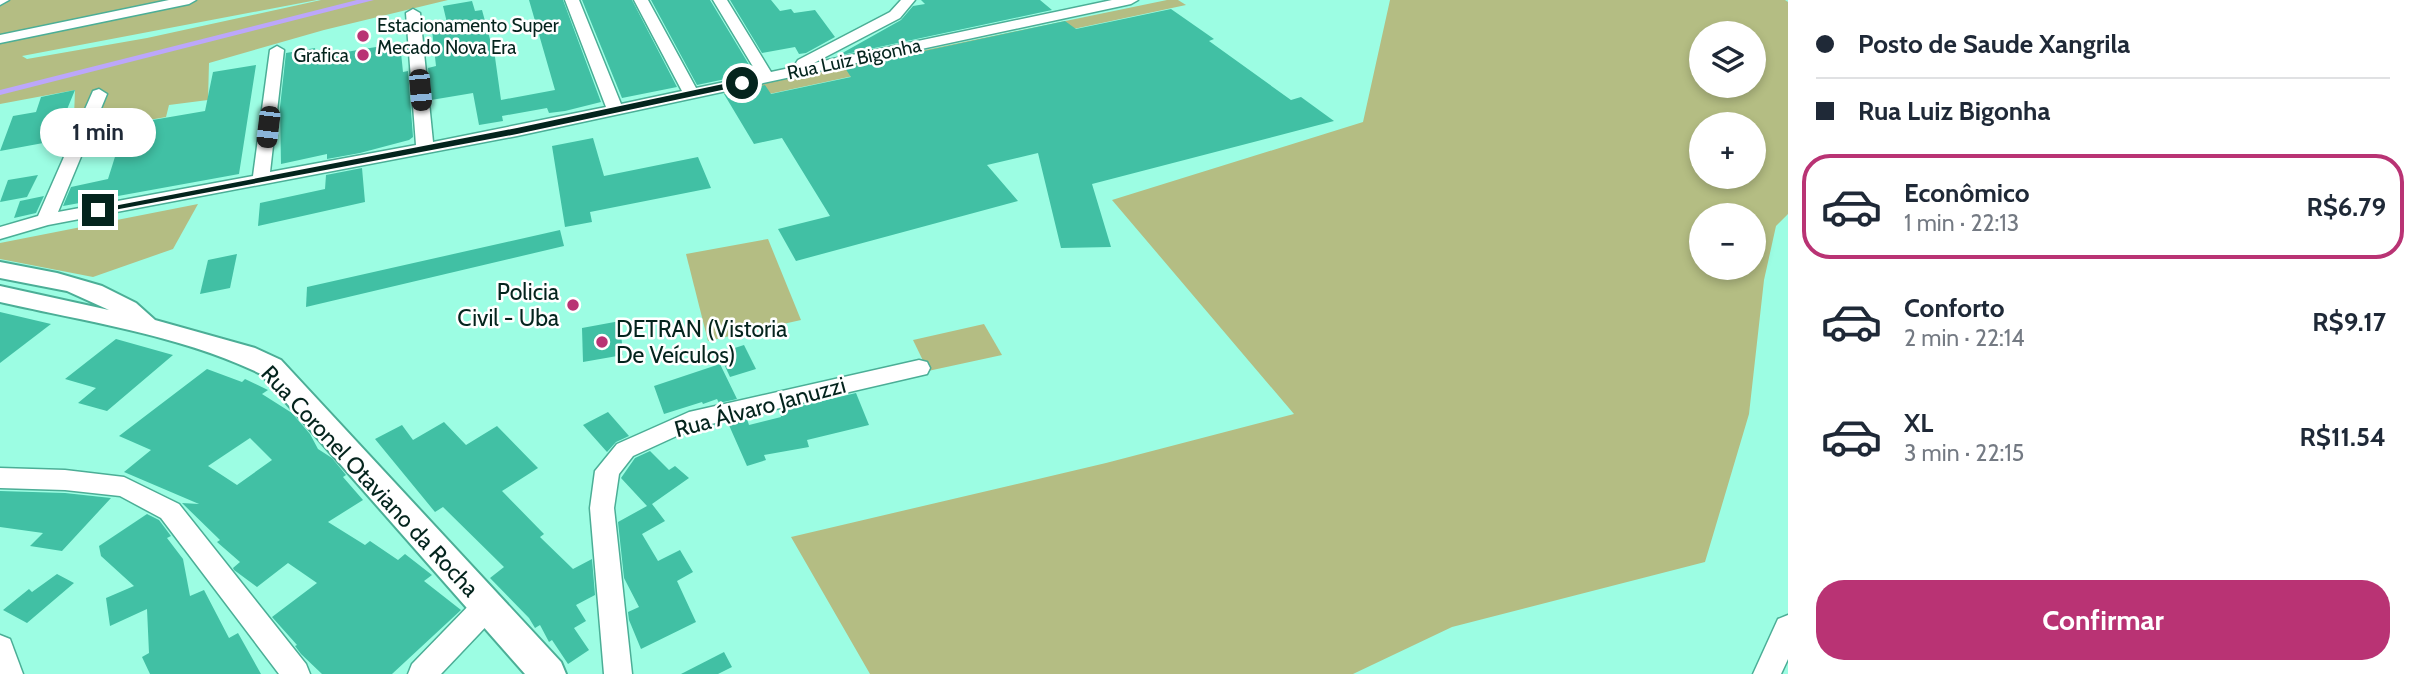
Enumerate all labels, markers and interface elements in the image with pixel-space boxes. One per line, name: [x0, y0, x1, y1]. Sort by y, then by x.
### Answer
place label: Estacionamento Super Mecado Nova Era: [377, 14, 559, 59]
map controls: [1689, 21, 1766, 280]
button: layers: [1689, 21, 1766, 98]
marker: Estacionamento Super Mecado Nova Era: [355, 28, 371, 44]
text: Posto de Saude Xangrila: [1858, 28, 2130, 60]
street label: Rua Luiz Bigonha: [785, 34, 923, 84]
place label: Grafica: [293, 44, 349, 67]
marker: Grafica: [355, 47, 371, 63]
route start: [726, 67, 758, 99]
car: [408, 68, 433, 112]
text: Rua Luiz Bigonha: [1858, 95, 2050, 127]
car: [256, 105, 281, 149]
callout: 1 min: [40, 108, 156, 158]
button: +: [1689, 112, 1766, 189]
text: 1 min: [72, 118, 124, 146]
icon: car: [1820, 175, 1883, 238]
text: Econômico: [1904, 177, 2030, 209]
text: R$6.79: [2306, 191, 2386, 223]
route end: [82, 194, 114, 226]
button: −: [1689, 203, 1766, 280]
text: 1 min · 22:13: [1904, 209, 2019, 237]
place label: Policia Civil - Uba: [457, 278, 559, 332]
icon: car: [1820, 290, 1883, 353]
text: Conforto: [1904, 292, 2005, 324]
marker: Policia Civil - Uba: [565, 297, 581, 313]
text: R$9.17: [2312, 306, 2386, 338]
place label: DETRAN (Vistoria De Veículos): [616, 315, 787, 369]
text: 2 min · 22:14: [1904, 324, 2025, 352]
marker: DETRAN (Vistoria De Veículos): [594, 334, 610, 350]
street label: Rua Coronel Otaviano da Rocha: [255, 359, 485, 603]
street label: Rua Álvaro Januzzi: [671, 370, 849, 443]
icon: car: [1820, 405, 1883, 468]
text: XL: [1904, 407, 1933, 439]
text: R$11.54: [2300, 421, 2386, 453]
text: 3 min · 22:15: [1904, 439, 2024, 467]
button: Confirmar: [1816, 580, 2390, 660]

